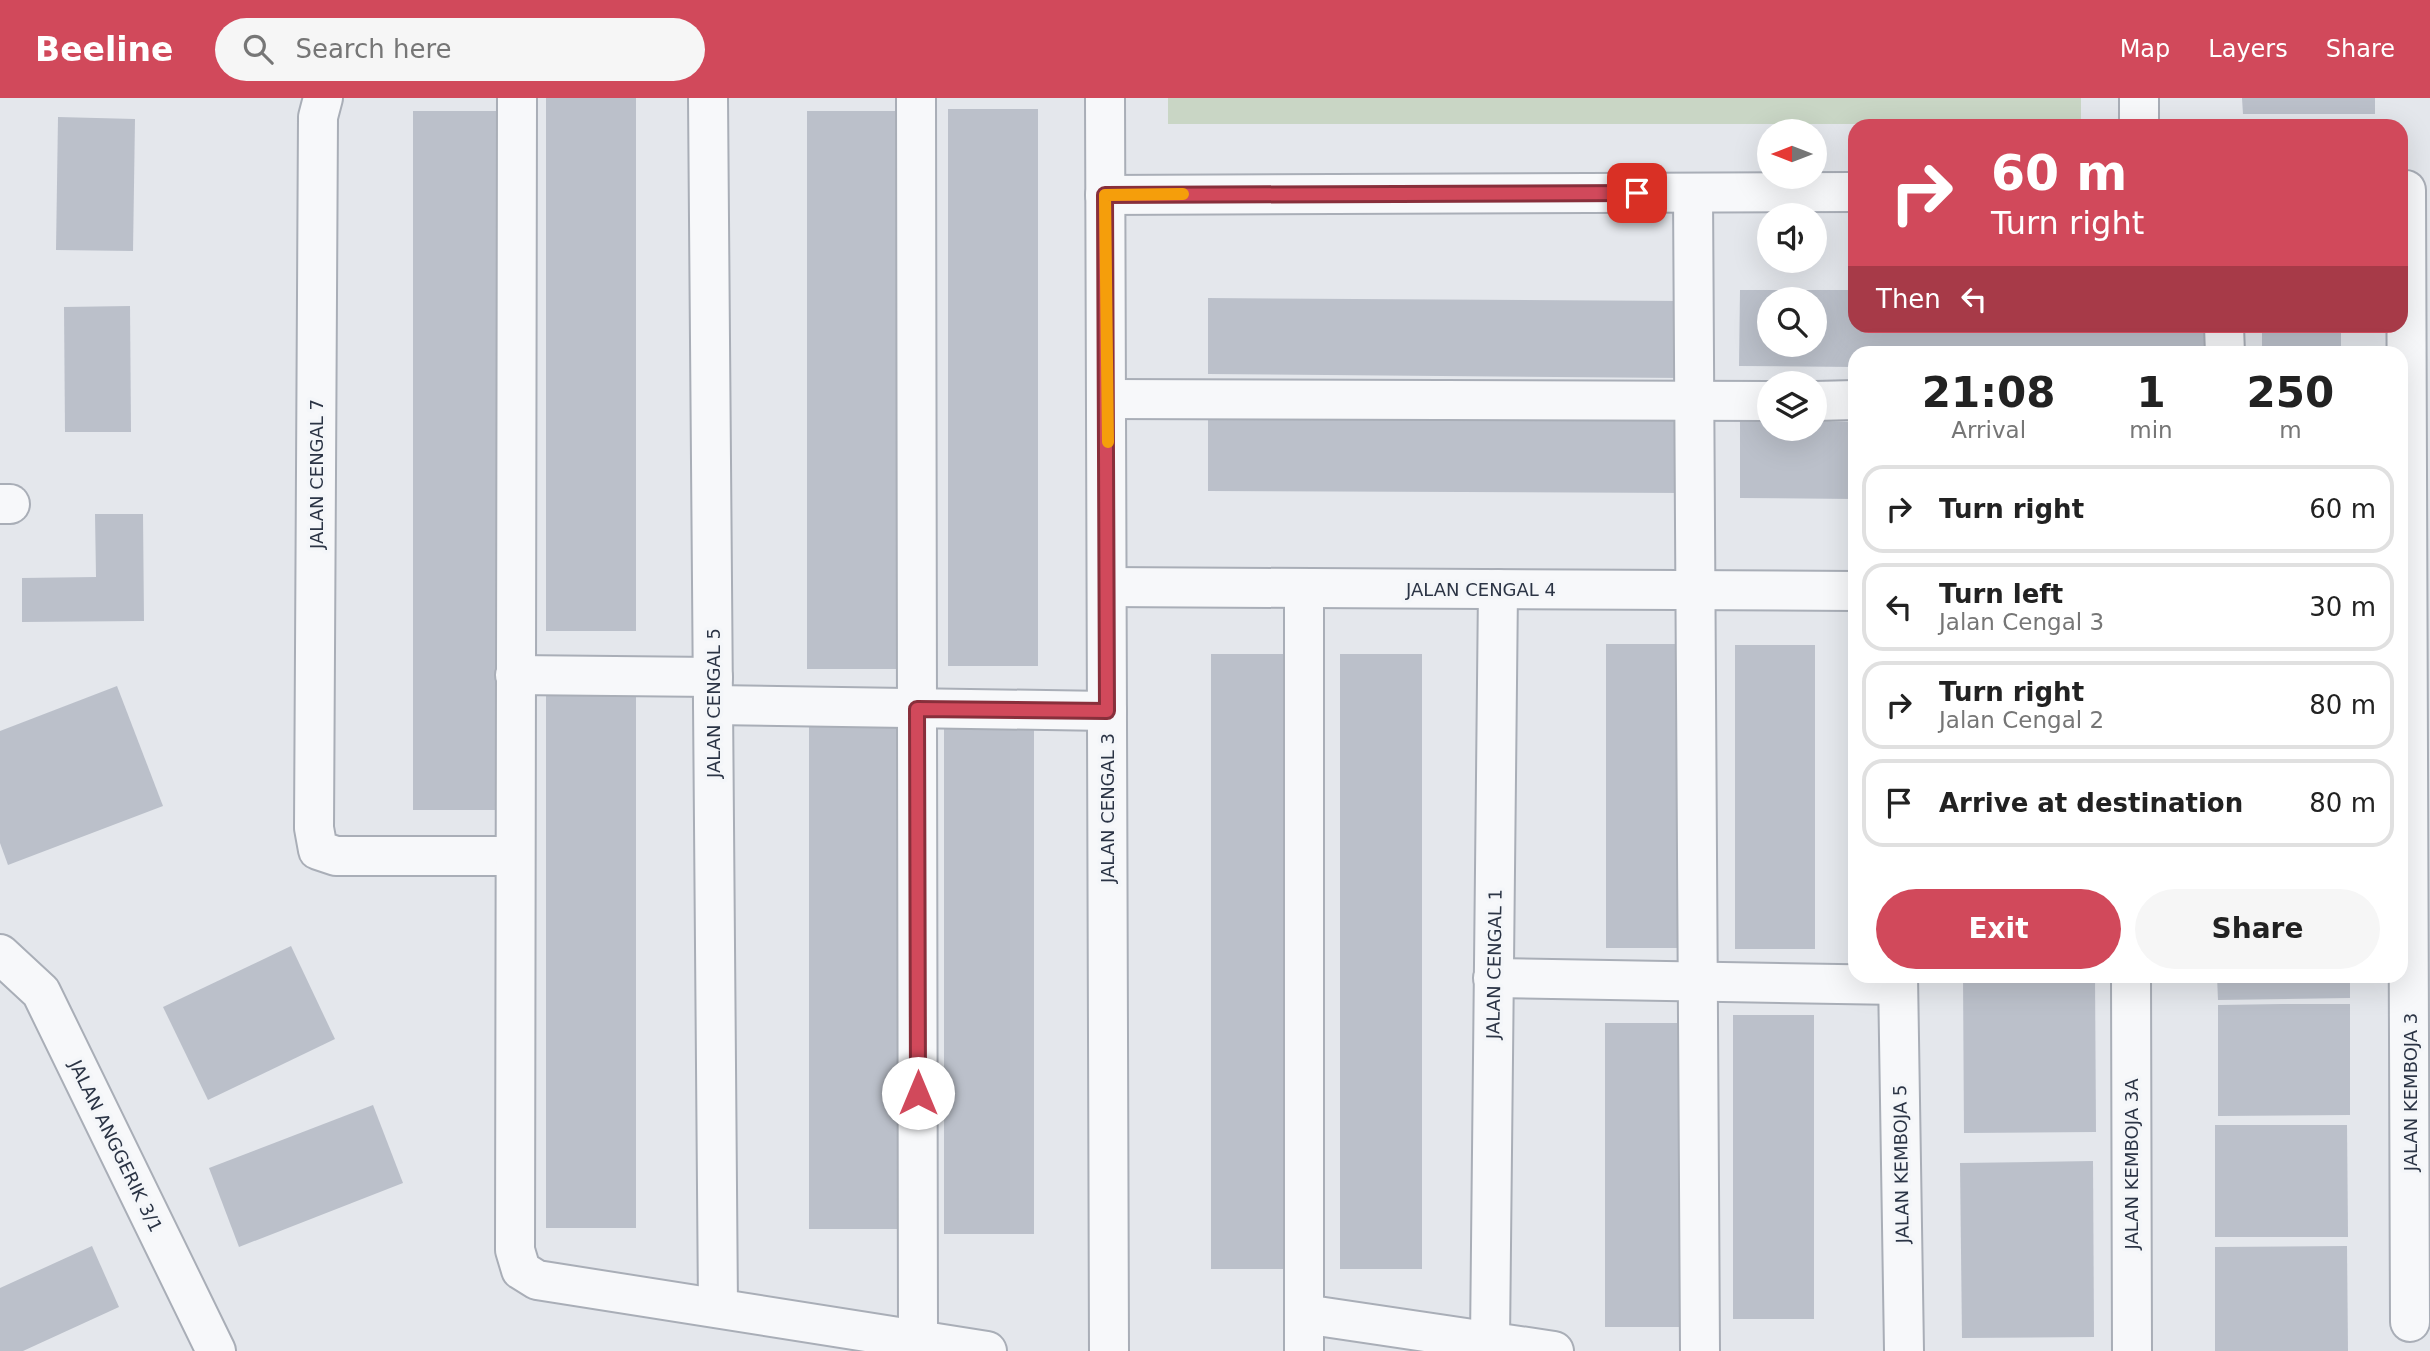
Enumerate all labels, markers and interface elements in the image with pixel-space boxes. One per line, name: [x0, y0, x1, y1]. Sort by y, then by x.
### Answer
search box: [215, 18, 705, 81]
text: Beeline: [35, 30, 173, 69]
icon: search: [239, 30, 277, 68]
text: Search here: [295, 34, 452, 64]
text: Map: [2120, 35, 2170, 63]
text: Layers: [2208, 35, 2288, 63]
text: Share: [2326, 35, 2395, 63]
north arrow: [1757, 119, 1827, 189]
map controls: [1757, 119, 1827, 441]
text: 60 m: [1991, 145, 2127, 202]
icon: right: [1876, 147, 1967, 238]
pin: [1607, 163, 1667, 223]
icon: arrive: [1618, 174, 1656, 212]
button: sound: [1757, 203, 1827, 273]
text: Turn right: [1991, 204, 2144, 242]
icon: left: [1955, 280, 1993, 318]
text: Then: [1876, 284, 1941, 314]
button: search: [1757, 287, 1827, 357]
text: 21:08: [1922, 368, 2056, 417]
text: 1: [2136, 368, 2166, 417]
text: 250: [2247, 368, 2334, 417]
button: layers: [1757, 371, 1827, 441]
street label: JALAN CENGAL 7: [306, 399, 327, 550]
text: Arrival: [1951, 417, 2026, 443]
text: min: [2129, 417, 2173, 443]
text: m: [2279, 417, 2302, 443]
icon: right: [1880, 490, 1918, 528]
text: Turn right: [1939, 494, 2084, 524]
text: 60 m: [2309, 494, 2376, 524]
street label: JALAN CENGAL 4: [1405, 579, 1556, 600]
text: Turn left: [1939, 579, 2063, 609]
icon: left: [1880, 588, 1918, 626]
text: 30 m: [2309, 592, 2376, 622]
text: Jalan Cengal 3: [1939, 609, 2104, 635]
street label: JALAN CENGAL 5: [703, 628, 724, 779]
text: Turn right: [1939, 677, 2084, 707]
icon: right: [1880, 686, 1918, 724]
text: 80 m: [2309, 690, 2376, 720]
text: Jalan Cengal 2: [1939, 707, 2104, 733]
street label: JALAN CENGAL 3: [1097, 733, 1118, 884]
icon: arrive: [1880, 784, 1918, 822]
text: Arrive at destination: [1939, 788, 2243, 818]
text: 80 m: [2309, 788, 2376, 818]
street label: JALAN CENGAL 1: [1482, 889, 1506, 1040]
button: Exit: [1876, 889, 2121, 969]
button: Share: [2135, 889, 2380, 969]
street label: JALAN KEMBOJA 3: [2400, 1013, 2421, 1172]
street label: JALAN ANGGERIK 3/1: [65, 1056, 167, 1235]
position arrow: [881, 1056, 955, 1130]
street label: JALAN KEMBOJA 3A: [2121, 1078, 2142, 1250]
street label: JALAN KEMBOJA 5: [1889, 1085, 1913, 1244]

